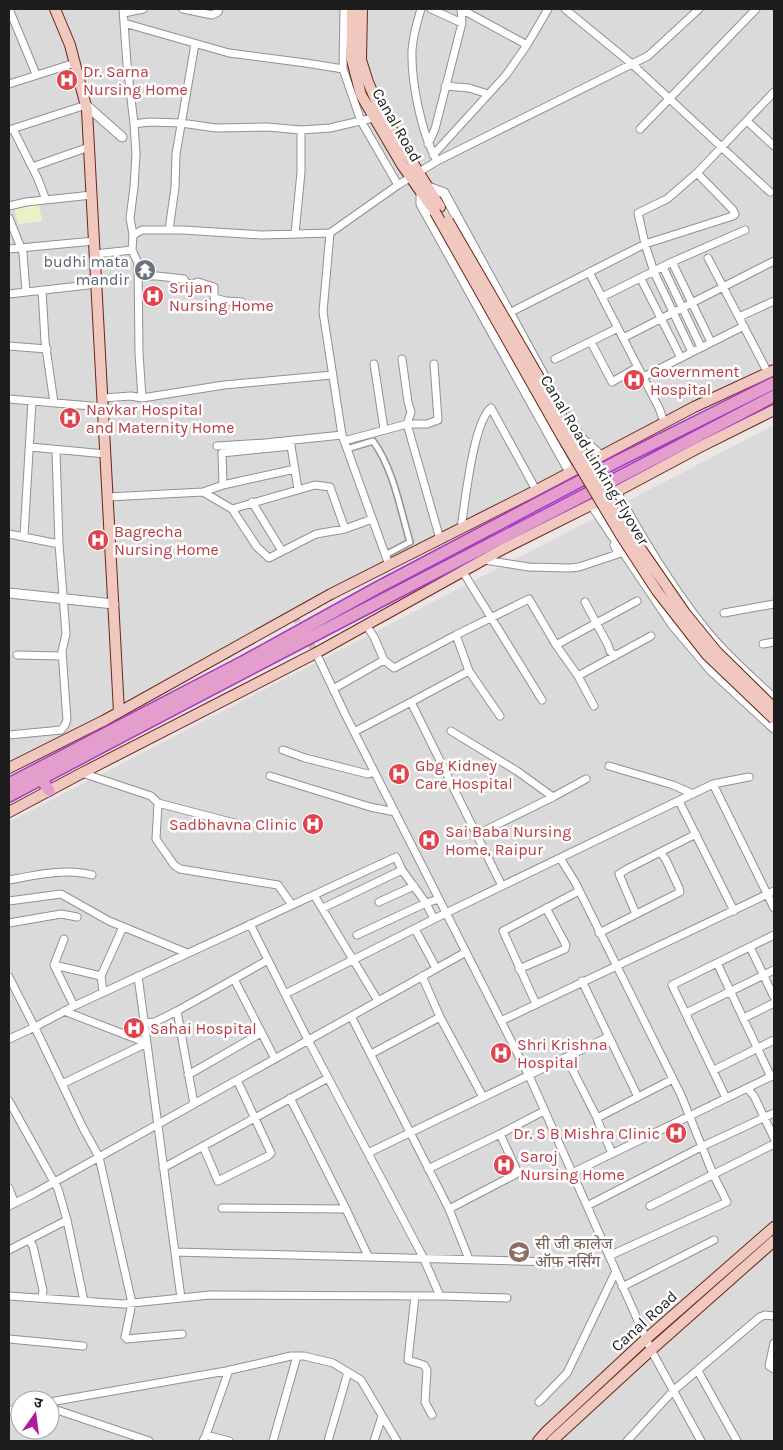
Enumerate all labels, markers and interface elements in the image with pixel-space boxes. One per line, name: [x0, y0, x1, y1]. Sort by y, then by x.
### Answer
place label: Dr. Sarna Nursing Home: [83, 62, 188, 99]
hospital icon: Dr. Sarna Nursing Home: [55, 68, 79, 92]
street label: Canal Road: [368, 85, 426, 165]
place label: budhi mata mandir: [44, 252, 129, 289]
temple icon: budhi mata mandir: [133, 258, 157, 282]
place label: Srijan Nursing Home: [169, 278, 274, 315]
hospital icon: Srijan Nursing Home: [141, 284, 165, 308]
place label: Government Hospital: [650, 362, 740, 399]
hospital icon: Government Hospital: [622, 368, 646, 392]
street label: Canal Road Linking Flyover: [537, 371, 654, 549]
place label: Navkar Hospital and Maternity Home: [86, 400, 234, 437]
hospital icon: Navkar Hospital and Maternity Home: [58, 406, 82, 430]
place label: Bagrecha Nursing Home: [114, 522, 219, 559]
hospital icon: Bagrecha Nursing Home: [86, 528, 110, 552]
place label: Gbg Kidney Care Hospital: [415, 756, 513, 793]
hospital icon: Gbg Kidney Care Hospital: [387, 762, 411, 786]
hospital icon: Sadbhavna Clinic: [301, 812, 325, 836]
place label: Sadbhavna Clinic: [169, 815, 297, 834]
place label: Sai Baba Nursing Home, Raipur: [445, 822, 571, 859]
hospital icon: Sai Baba Nursing Home, Raipur: [417, 828, 441, 852]
hospital icon: Sahai Hospital: [122, 1016, 146, 1040]
place label: Sahai Hospital: [150, 1019, 257, 1038]
place label: Shri Krishna Hospital: [517, 1035, 607, 1072]
hospital icon: Shri Krishna Hospital: [489, 1041, 513, 1065]
hospital icon: Dr. S B Mishra Clinic: [664, 1121, 688, 1145]
place label: Dr. S B Mishra Clinic: [513, 1124, 660, 1143]
place label: Saroj Nursing Home: [520, 1147, 625, 1184]
hospital icon: Saroj Nursing Home: [492, 1153, 516, 1177]
place label: सी जी कालेज ऑफ नर्सिंग: [535, 1234, 614, 1271]
school or university icon: सी जी कालेज ऑफ नर्सिंग: [507, 1240, 531, 1264]
street label: Canal Road: [607, 1286, 681, 1356]
north arrow: [10, 1390, 60, 1440]
text: उ: [32, 1394, 45, 1412]

